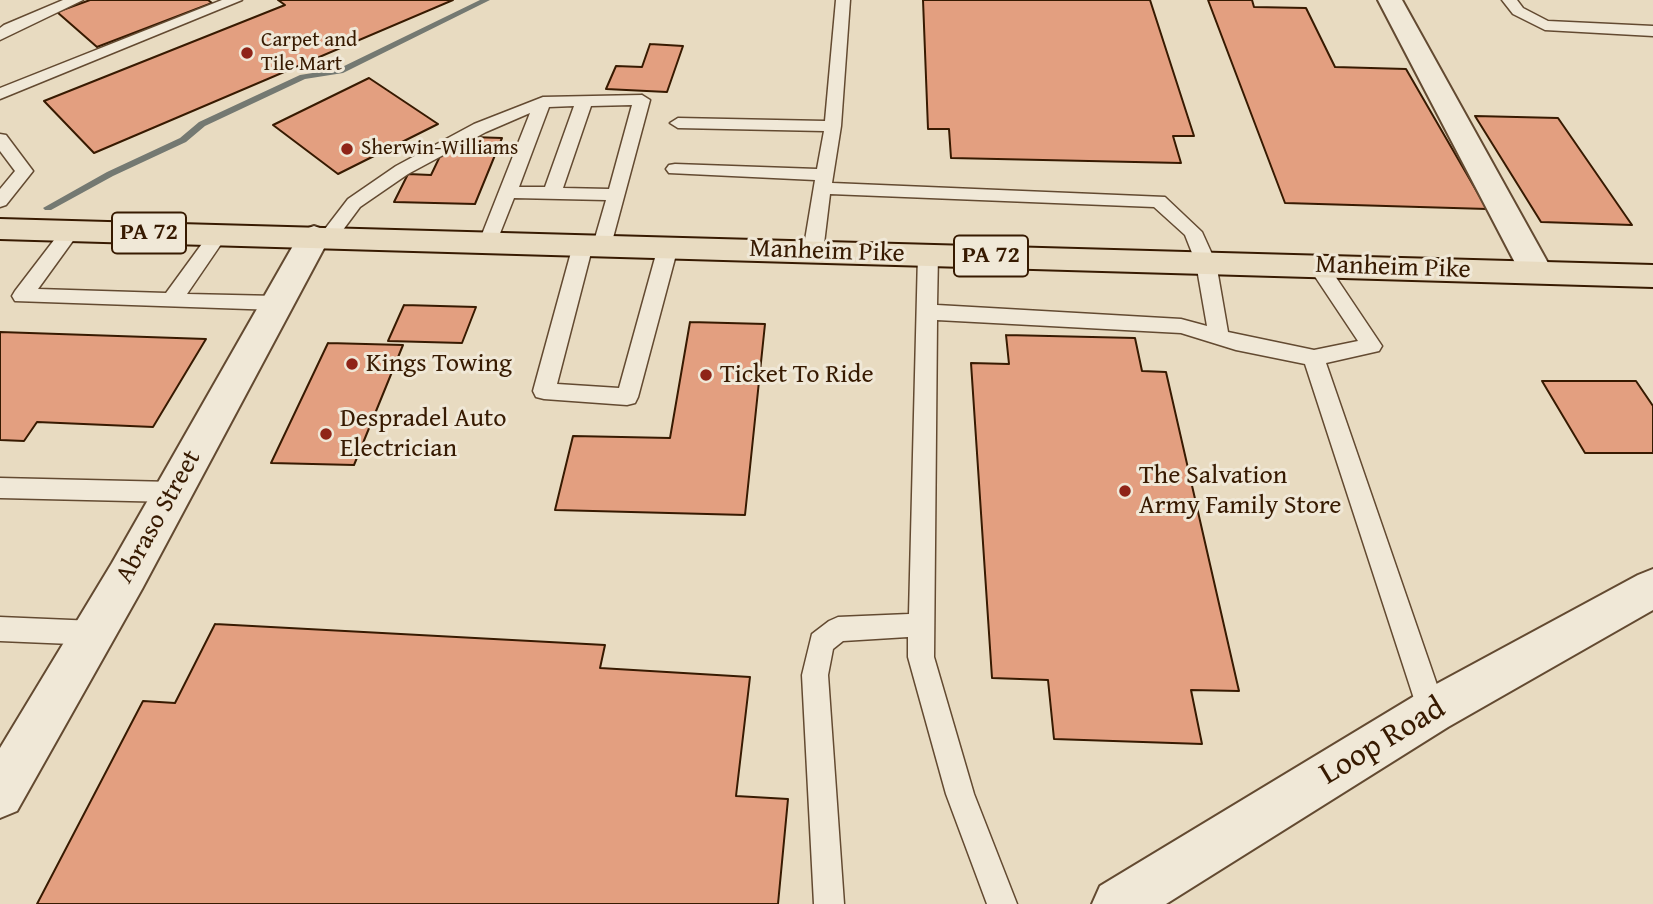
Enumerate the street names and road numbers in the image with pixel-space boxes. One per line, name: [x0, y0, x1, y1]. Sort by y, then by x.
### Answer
road number: PA 72: [112, 212, 186, 254]
street label: Manheim Pike: [749, 234, 905, 270]
road number: PA 72: [954, 235, 1028, 276]
street label: Manheim Pike: [1315, 250, 1471, 286]
street label: Abraso Street: [110, 445, 208, 589]
street label: Loop Road: [1313, 690, 1453, 794]

